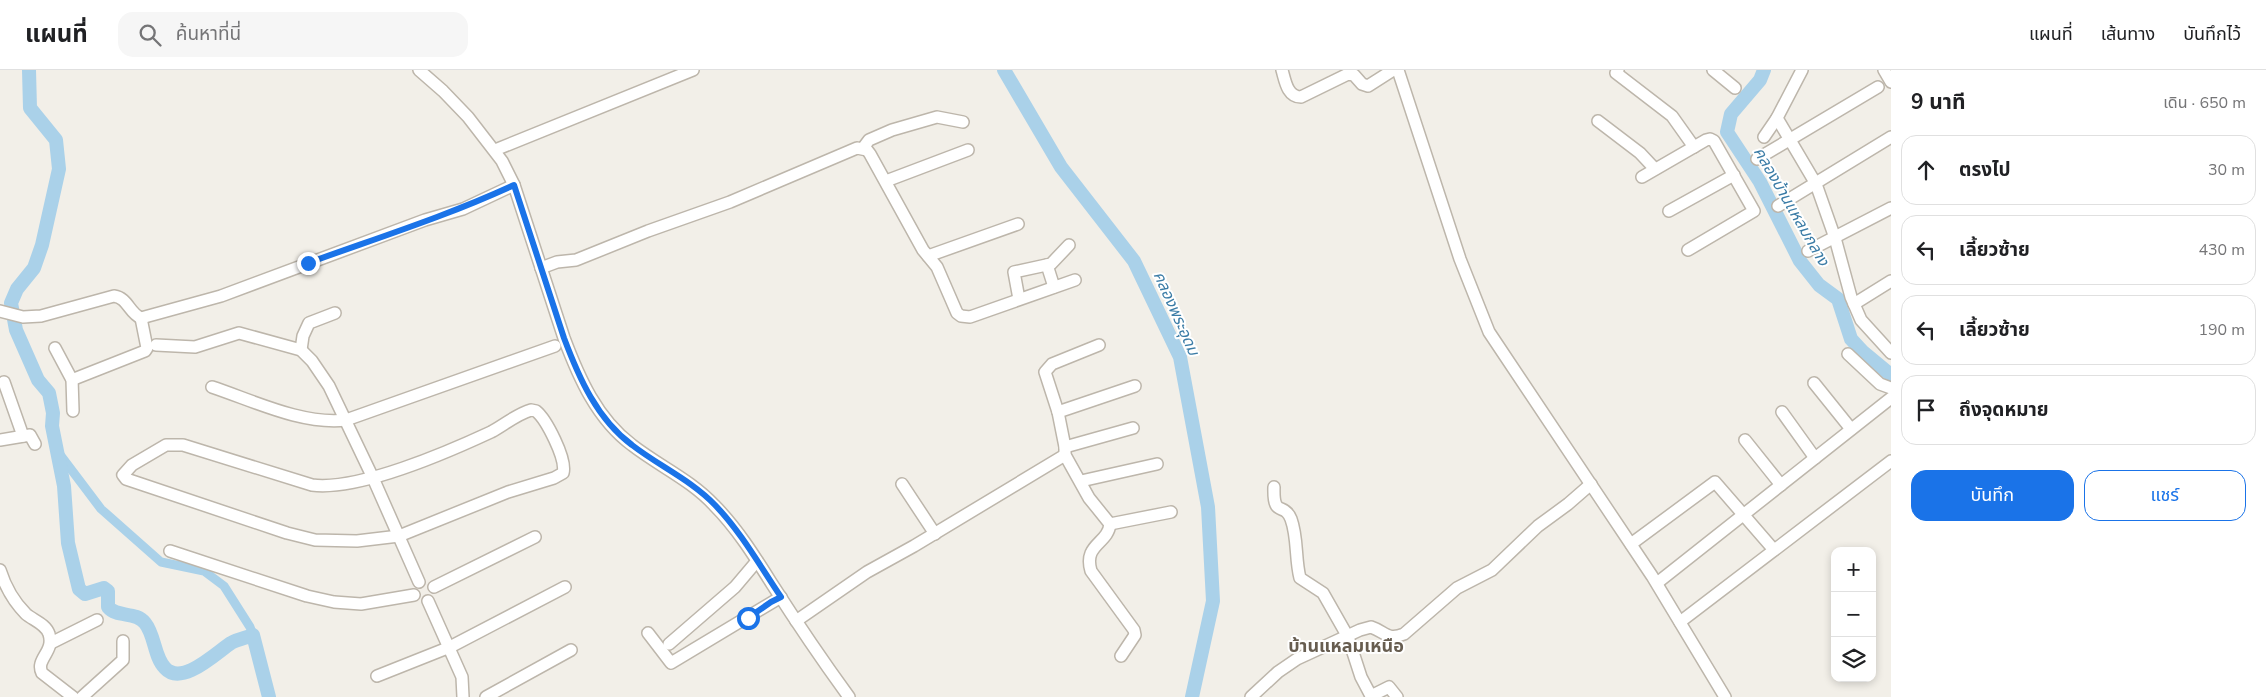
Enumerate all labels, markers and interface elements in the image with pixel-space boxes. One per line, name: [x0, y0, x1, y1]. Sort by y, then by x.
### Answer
search box: [118, 12, 468, 57]
text: แผนที่: [25, 18, 88, 50]
icon: search: [136, 21, 164, 49]
text: ค้นหาที่นี่: [176, 21, 241, 47]
text: แผนที่: [2029, 22, 2073, 46]
text: เส้นทาง: [2101, 22, 2155, 46]
text: บันทึกไว้: [2183, 22, 2241, 46]
text: 9 นาที: [1911, 88, 1966, 116]
text: เดิน · 650 m: [2163, 92, 2246, 114]
water label: คลองบ้านแหลมกลาง: [1748, 143, 1835, 271]
icon: ahead: [1912, 156, 1940, 184]
text: ตรงไป: [1959, 157, 2011, 183]
text: 30 m: [2208, 159, 2245, 181]
icon: left: [1912, 236, 1940, 264]
text: เลี้ยวซ้าย: [1959, 237, 2030, 263]
text: 430 m: [2198, 239, 2245, 261]
route end: [297, 252, 320, 275]
water label: คลองพระอุดม: [1148, 268, 1205, 360]
icon: left: [1912, 316, 1940, 344]
text: เลี้ยวซ้าย: [1959, 317, 2030, 343]
text: 190 m: [2198, 319, 2245, 341]
icon: arrive: [1912, 396, 1940, 424]
text: ถึงจุดหมาย: [1959, 397, 2049, 423]
button: บันทึก: [1911, 470, 2074, 521]
button: แชร์: [2084, 470, 2246, 521]
map controls: [1831, 547, 1876, 682]
button: +: [1831, 547, 1876, 592]
button: −: [1831, 592, 1876, 637]
route start: [737, 607, 760, 630]
district label: บ้านแหลมเหนือ: [1288, 634, 1404, 658]
button: layers: [1831, 637, 1876, 682]

